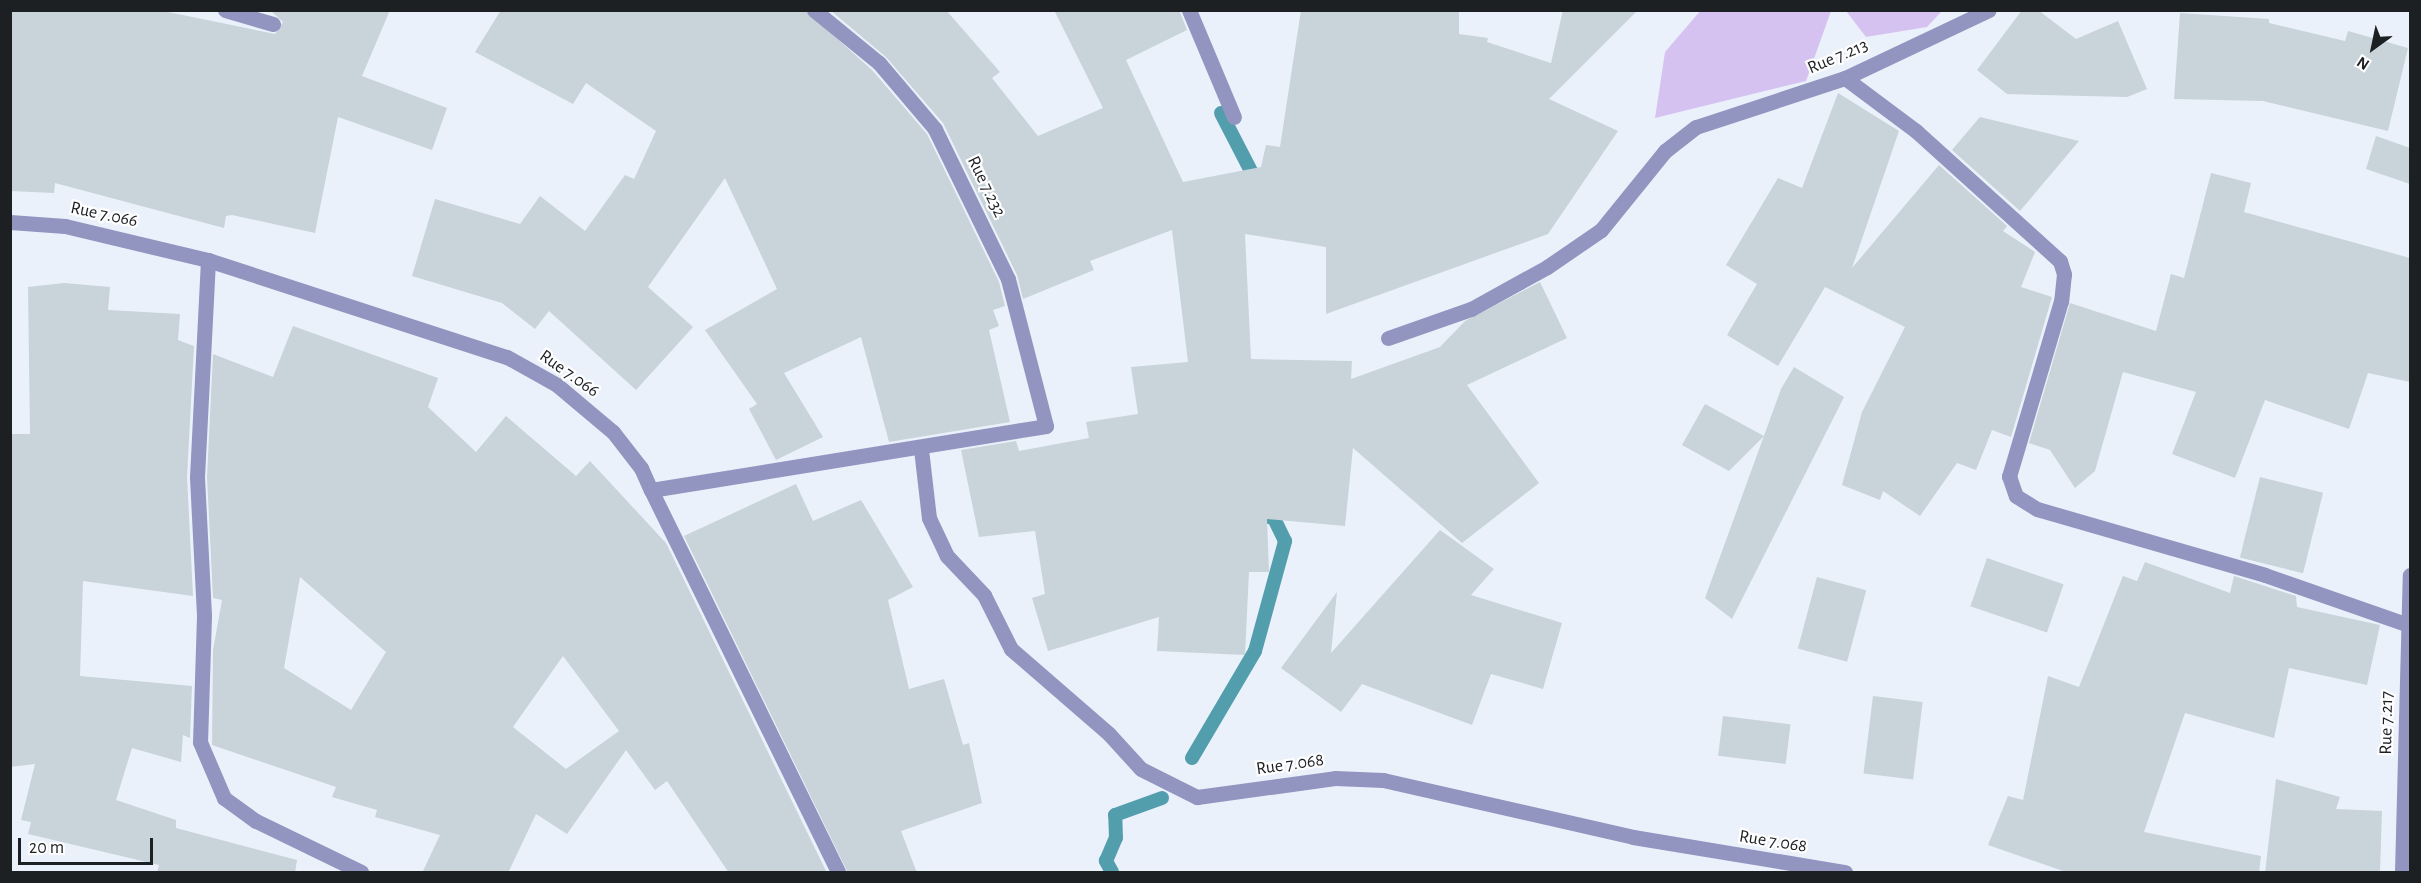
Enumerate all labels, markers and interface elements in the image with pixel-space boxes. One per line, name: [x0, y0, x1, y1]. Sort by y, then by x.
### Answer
north arrow: [2343, 18, 2403, 78]
street label: Rue 7.213: [1805, 35, 1871, 79]
text: N: [2354, 53, 2372, 73]
street label: Rue 7.232: [962, 153, 1010, 221]
street label: Rue 7.066: [68, 197, 140, 233]
street label: Rue 7.066: [535, 346, 603, 402]
street label: Rue 7.217: [2376, 691, 2398, 755]
street label: Rue 7.068: [1255, 750, 1325, 780]
scale bar: [21, 826, 156, 864]
street label: Rue 7.068: [1738, 826, 1808, 858]
text: 20 m: [29, 839, 64, 857]

